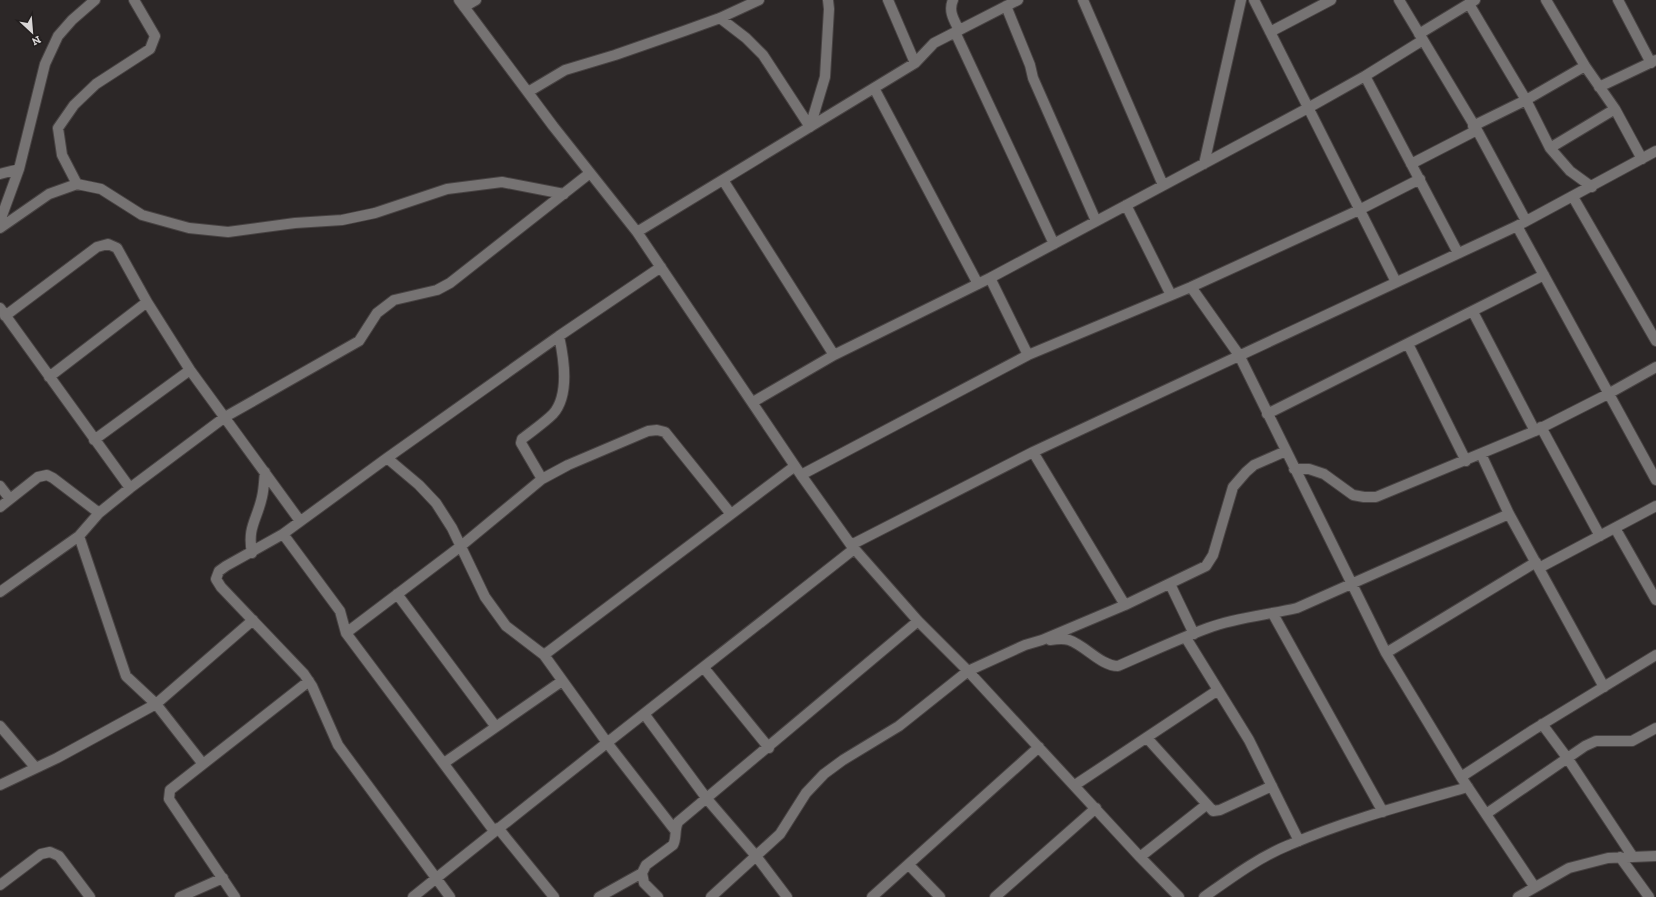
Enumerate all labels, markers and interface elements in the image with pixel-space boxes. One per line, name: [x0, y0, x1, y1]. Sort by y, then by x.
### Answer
north arrow: [12, 12, 52, 52]
text: N: [29, 33, 43, 48]

